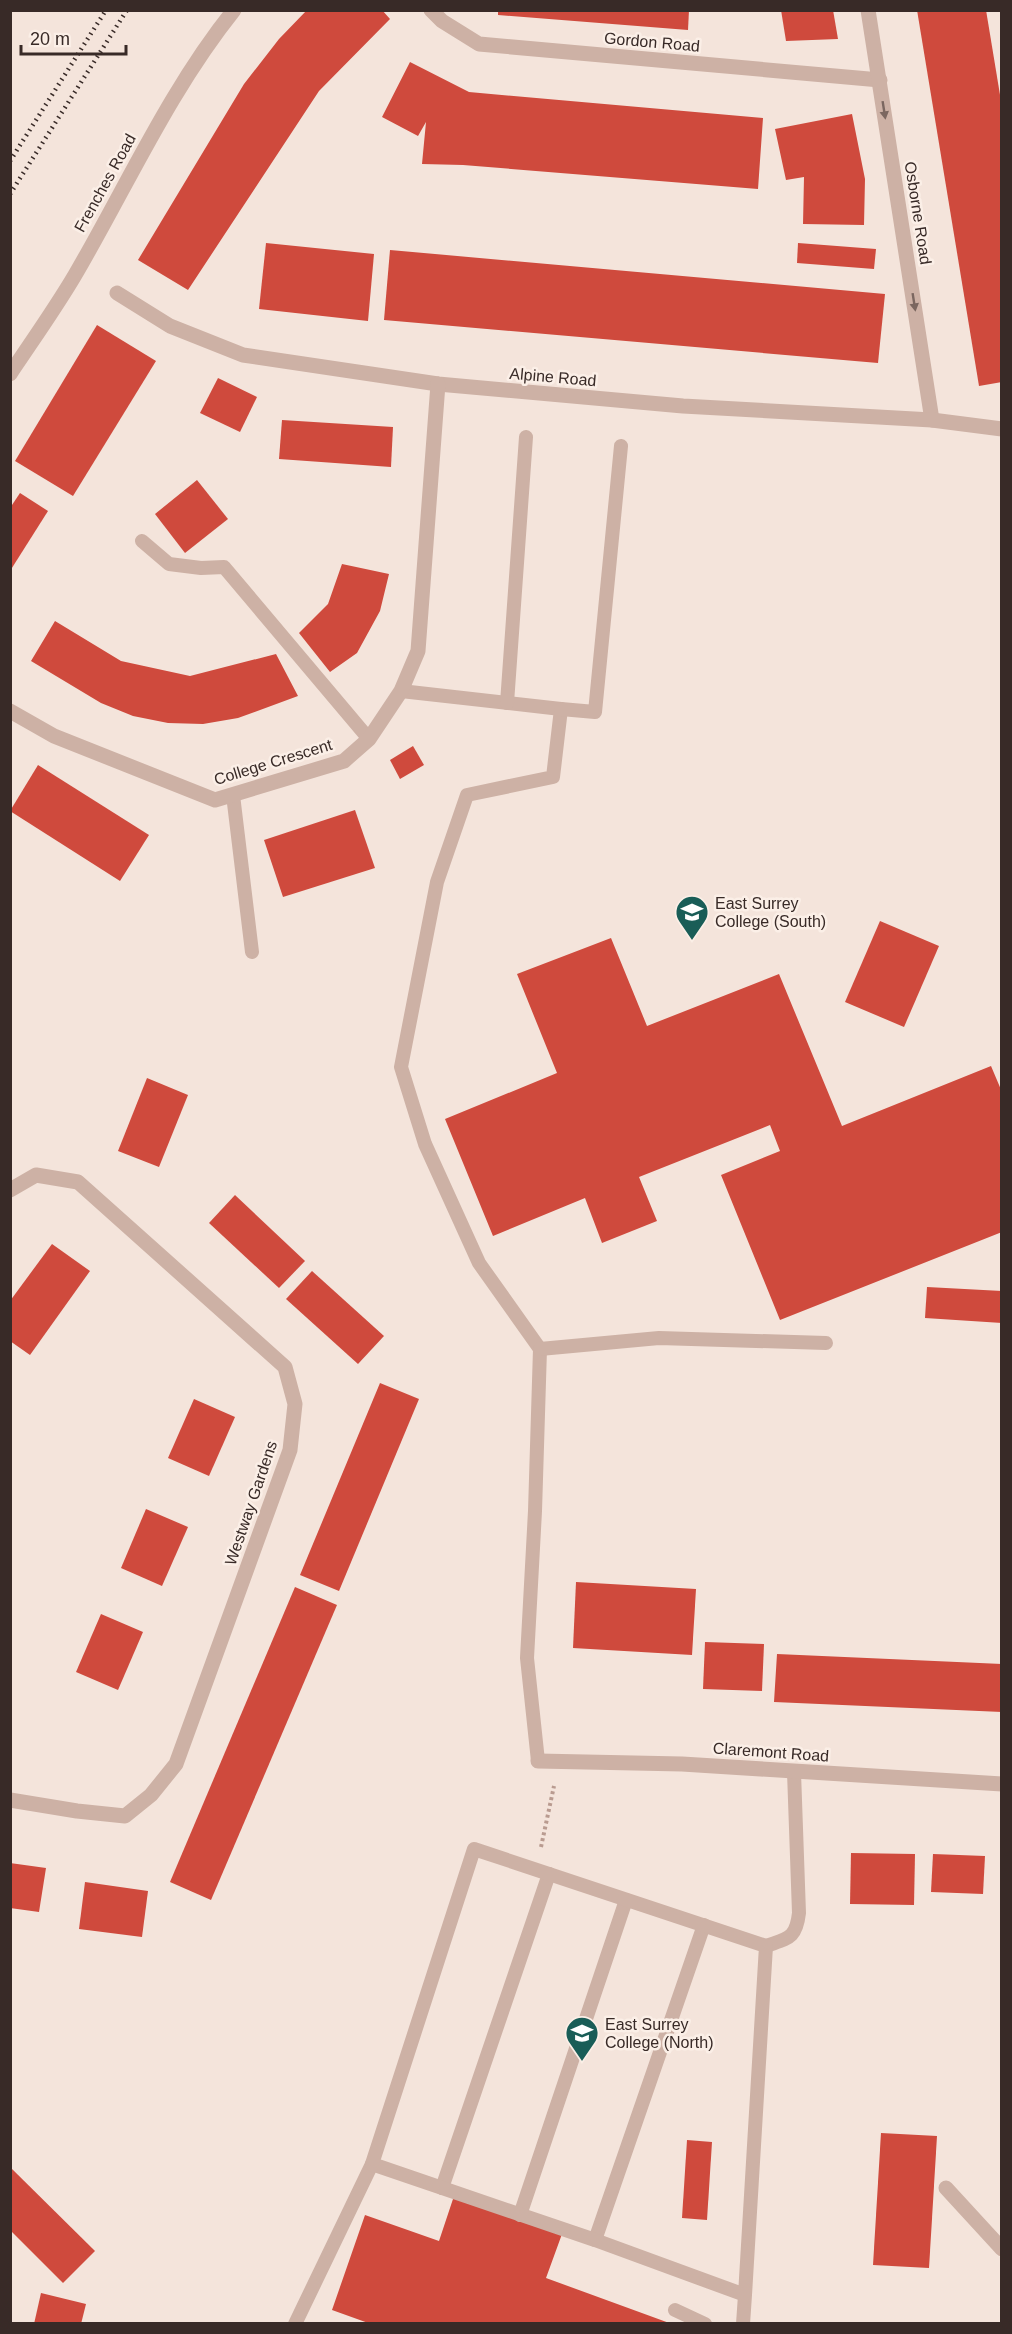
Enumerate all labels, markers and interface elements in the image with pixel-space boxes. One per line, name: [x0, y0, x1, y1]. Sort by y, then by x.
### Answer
scale bar: [21, 18, 126, 56]
text: 20 m: [30, 29, 70, 49]
street label: Gordon Road: [603, 29, 701, 55]
one-way arrow: [880, 100, 889, 119]
street label: Frenches Road: [71, 131, 139, 235]
street label: Osborne Road: [901, 160, 935, 266]
one-way arrow: [910, 293, 919, 312]
street label: Alpine Road: [509, 365, 597, 389]
street label: College Crescent: [212, 736, 335, 788]
school or university icon: East Surrey College (South): [674, 894, 710, 941]
place label: East Surrey College (South): [715, 895, 826, 930]
street label: Westway Gardens: [222, 1439, 280, 1567]
street label: Claremont Road: [712, 1739, 830, 1765]
school or university icon: East Surrey College (North): [564, 2015, 600, 2062]
place label: East Surrey College (North): [605, 2016, 713, 2051]

